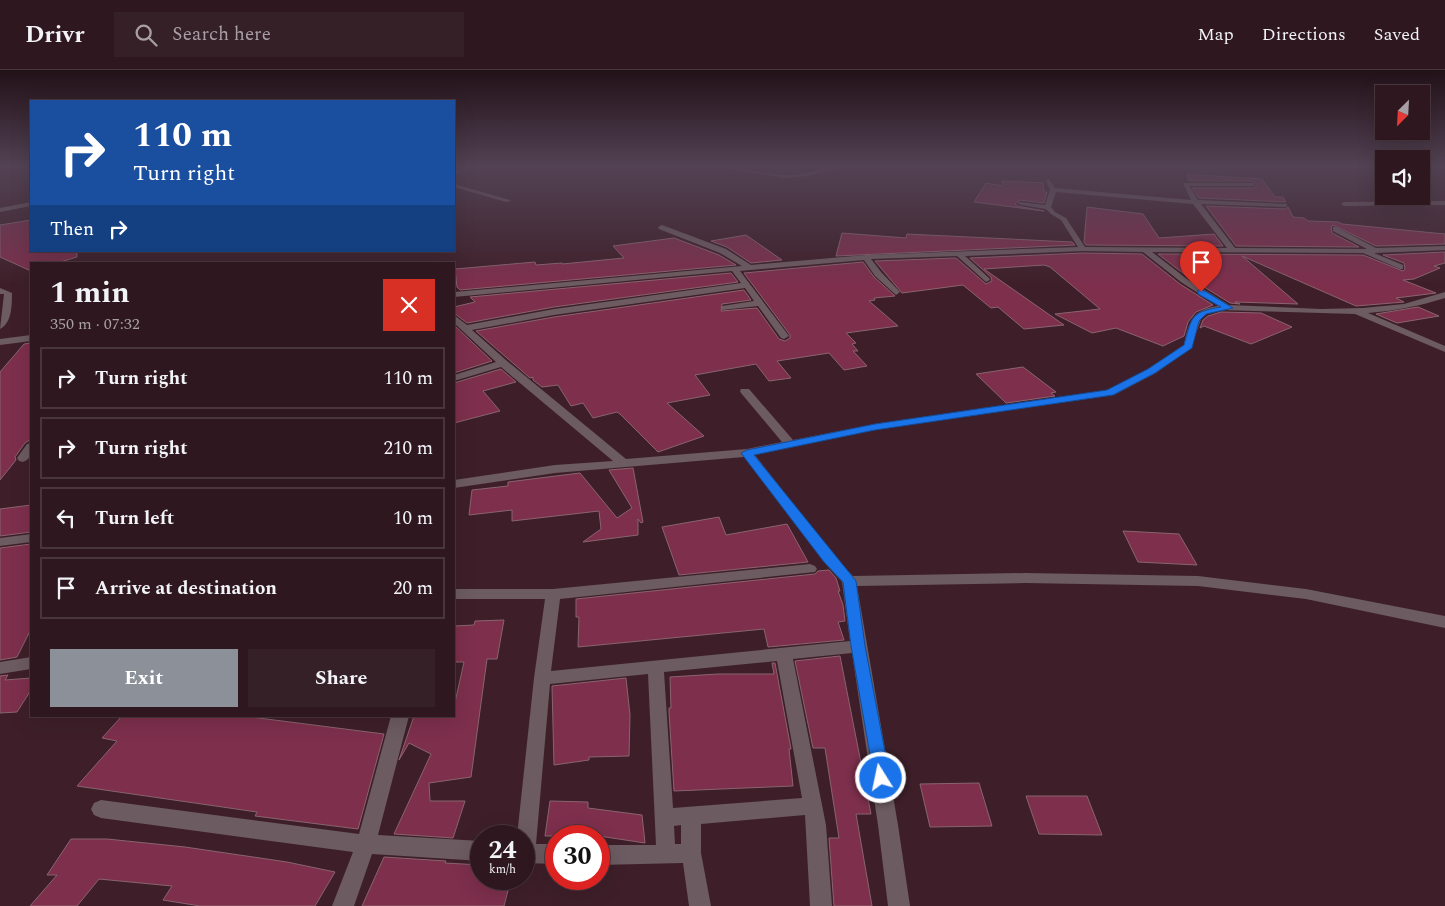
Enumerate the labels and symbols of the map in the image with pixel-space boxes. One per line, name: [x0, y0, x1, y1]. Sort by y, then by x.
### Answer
north arrow: [1375, 85, 1430, 140]
pin: [1180, 241, 1222, 292]
position arrow: [854, 751, 906, 803]
speed limit sign: 30: [545, 825, 610, 890]

